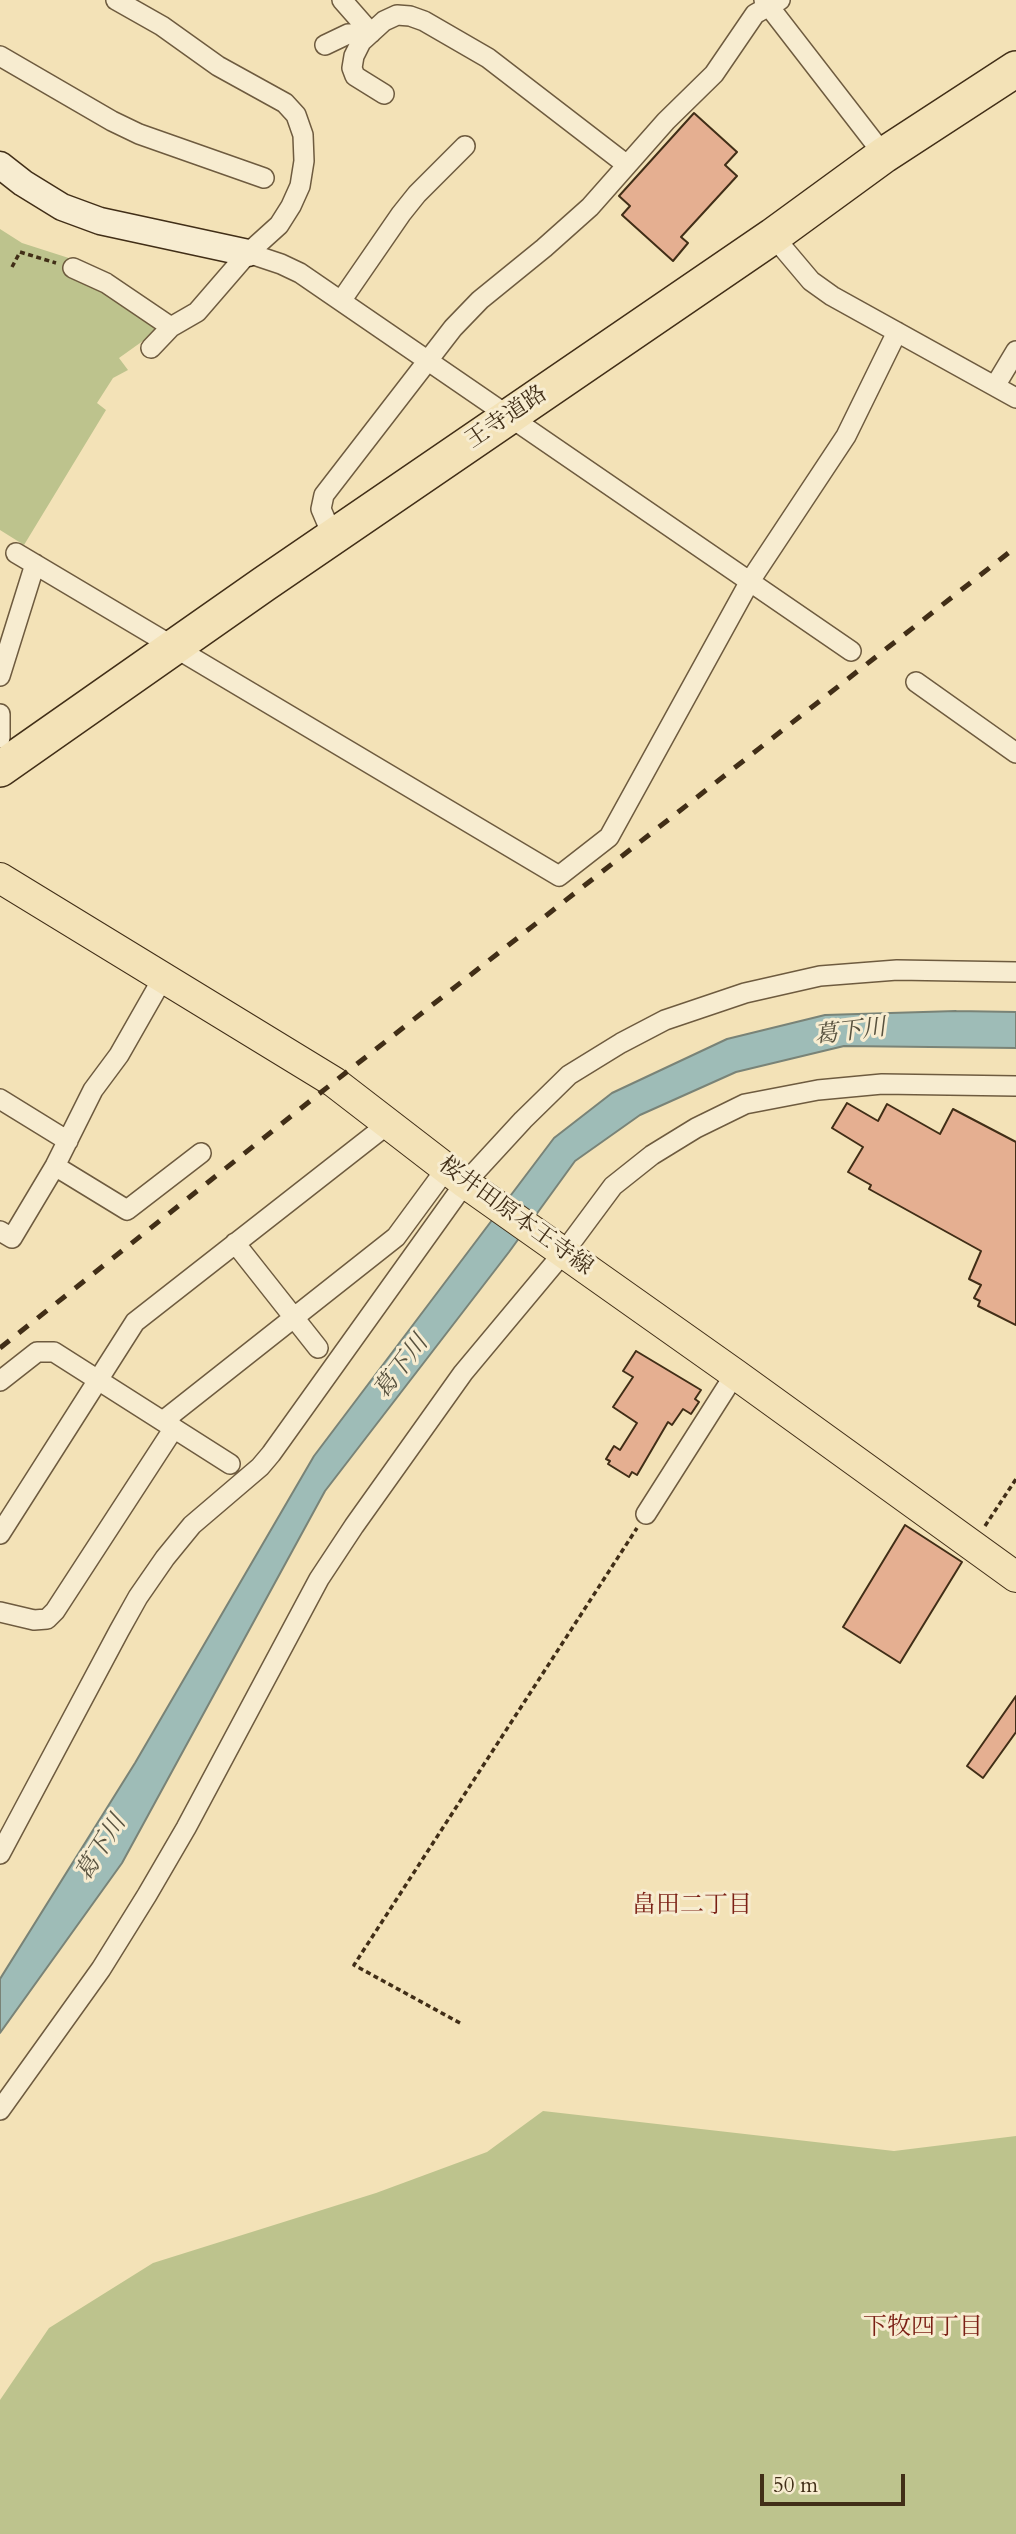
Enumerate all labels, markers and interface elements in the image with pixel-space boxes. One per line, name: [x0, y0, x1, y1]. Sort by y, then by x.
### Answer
street label: 王寺道路: [461, 381, 553, 455]
water label: 葛下川: [813, 1014, 887, 1052]
street label: 桜井田原本王寺線: [432, 1152, 598, 1282]
water label: 葛下川: [369, 1331, 435, 1405]
water label: 葛下川: [71, 1811, 133, 1887]
district label: 畠田二丁目: [632, 1892, 752, 1920]
district label: 下牧四丁目: [863, 2314, 983, 2342]
scale bar: [764, 2460, 909, 2504]
text: 50 m: [773, 2471, 818, 2500]

